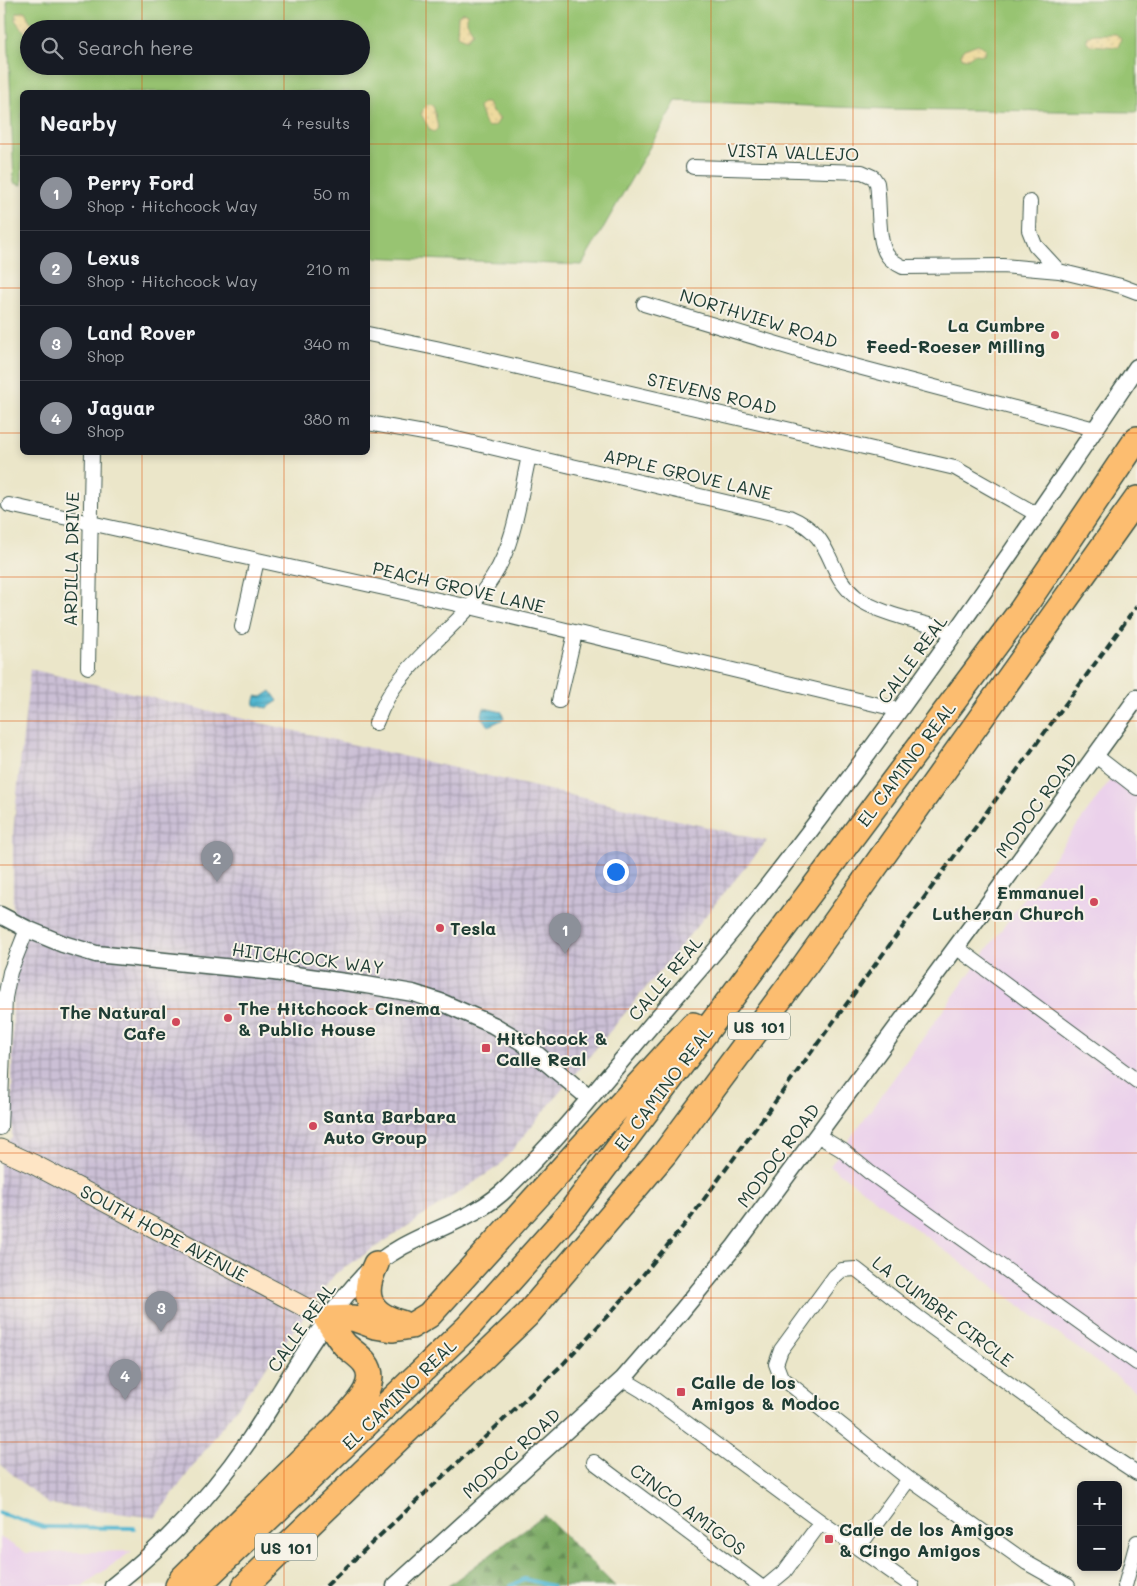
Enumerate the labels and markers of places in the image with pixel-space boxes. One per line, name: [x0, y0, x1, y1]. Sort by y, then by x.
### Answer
place label: La Cumbre Feed-Roeser Milling: [866, 313, 1045, 358]
marker: La Cumbre Feed-Roeser Milling: [1049, 329, 1061, 341]
pin: 2: [201, 841, 233, 882]
place label: Emmanuel Lutheran Church: [932, 880, 1084, 925]
marker: Emmanuel Lutheran Church: [1088, 896, 1100, 908]
pin: 1: [549, 913, 581, 954]
place label: Tesla: [450, 916, 496, 940]
marker: Tesla: [434, 922, 446, 934]
place label: The Hitchcock Cinema & Public House: [238, 996, 441, 1041]
place label: The Natural Cafe: [59, 1000, 166, 1045]
marker: The Hitchcock Cinema & Public House: [222, 1012, 234, 1024]
marker: The Natural Cafe: [170, 1016, 182, 1028]
place label: Hitchcock & Calle Real: [496, 1026, 608, 1071]
marker: Hitchcock & Calle Real: [480, 1042, 492, 1054]
place label: Santa Barbara Auto Group: [323, 1104, 457, 1149]
marker: Santa Barbara Auto Group: [307, 1120, 319, 1132]
pin: 3: [145, 1291, 177, 1332]
pin: 4: [109, 1359, 141, 1400]
place label: Calle de los Amigos & Modoc: [691, 1370, 840, 1415]
marker: Calle de los Amigos & Modoc: [675, 1386, 687, 1398]
place label: Calle de los Amigos & Cingo Amigos: [839, 1517, 1014, 1562]
marker: Calle de los Amigos & Cingo Amigos: [823, 1533, 835, 1545]

